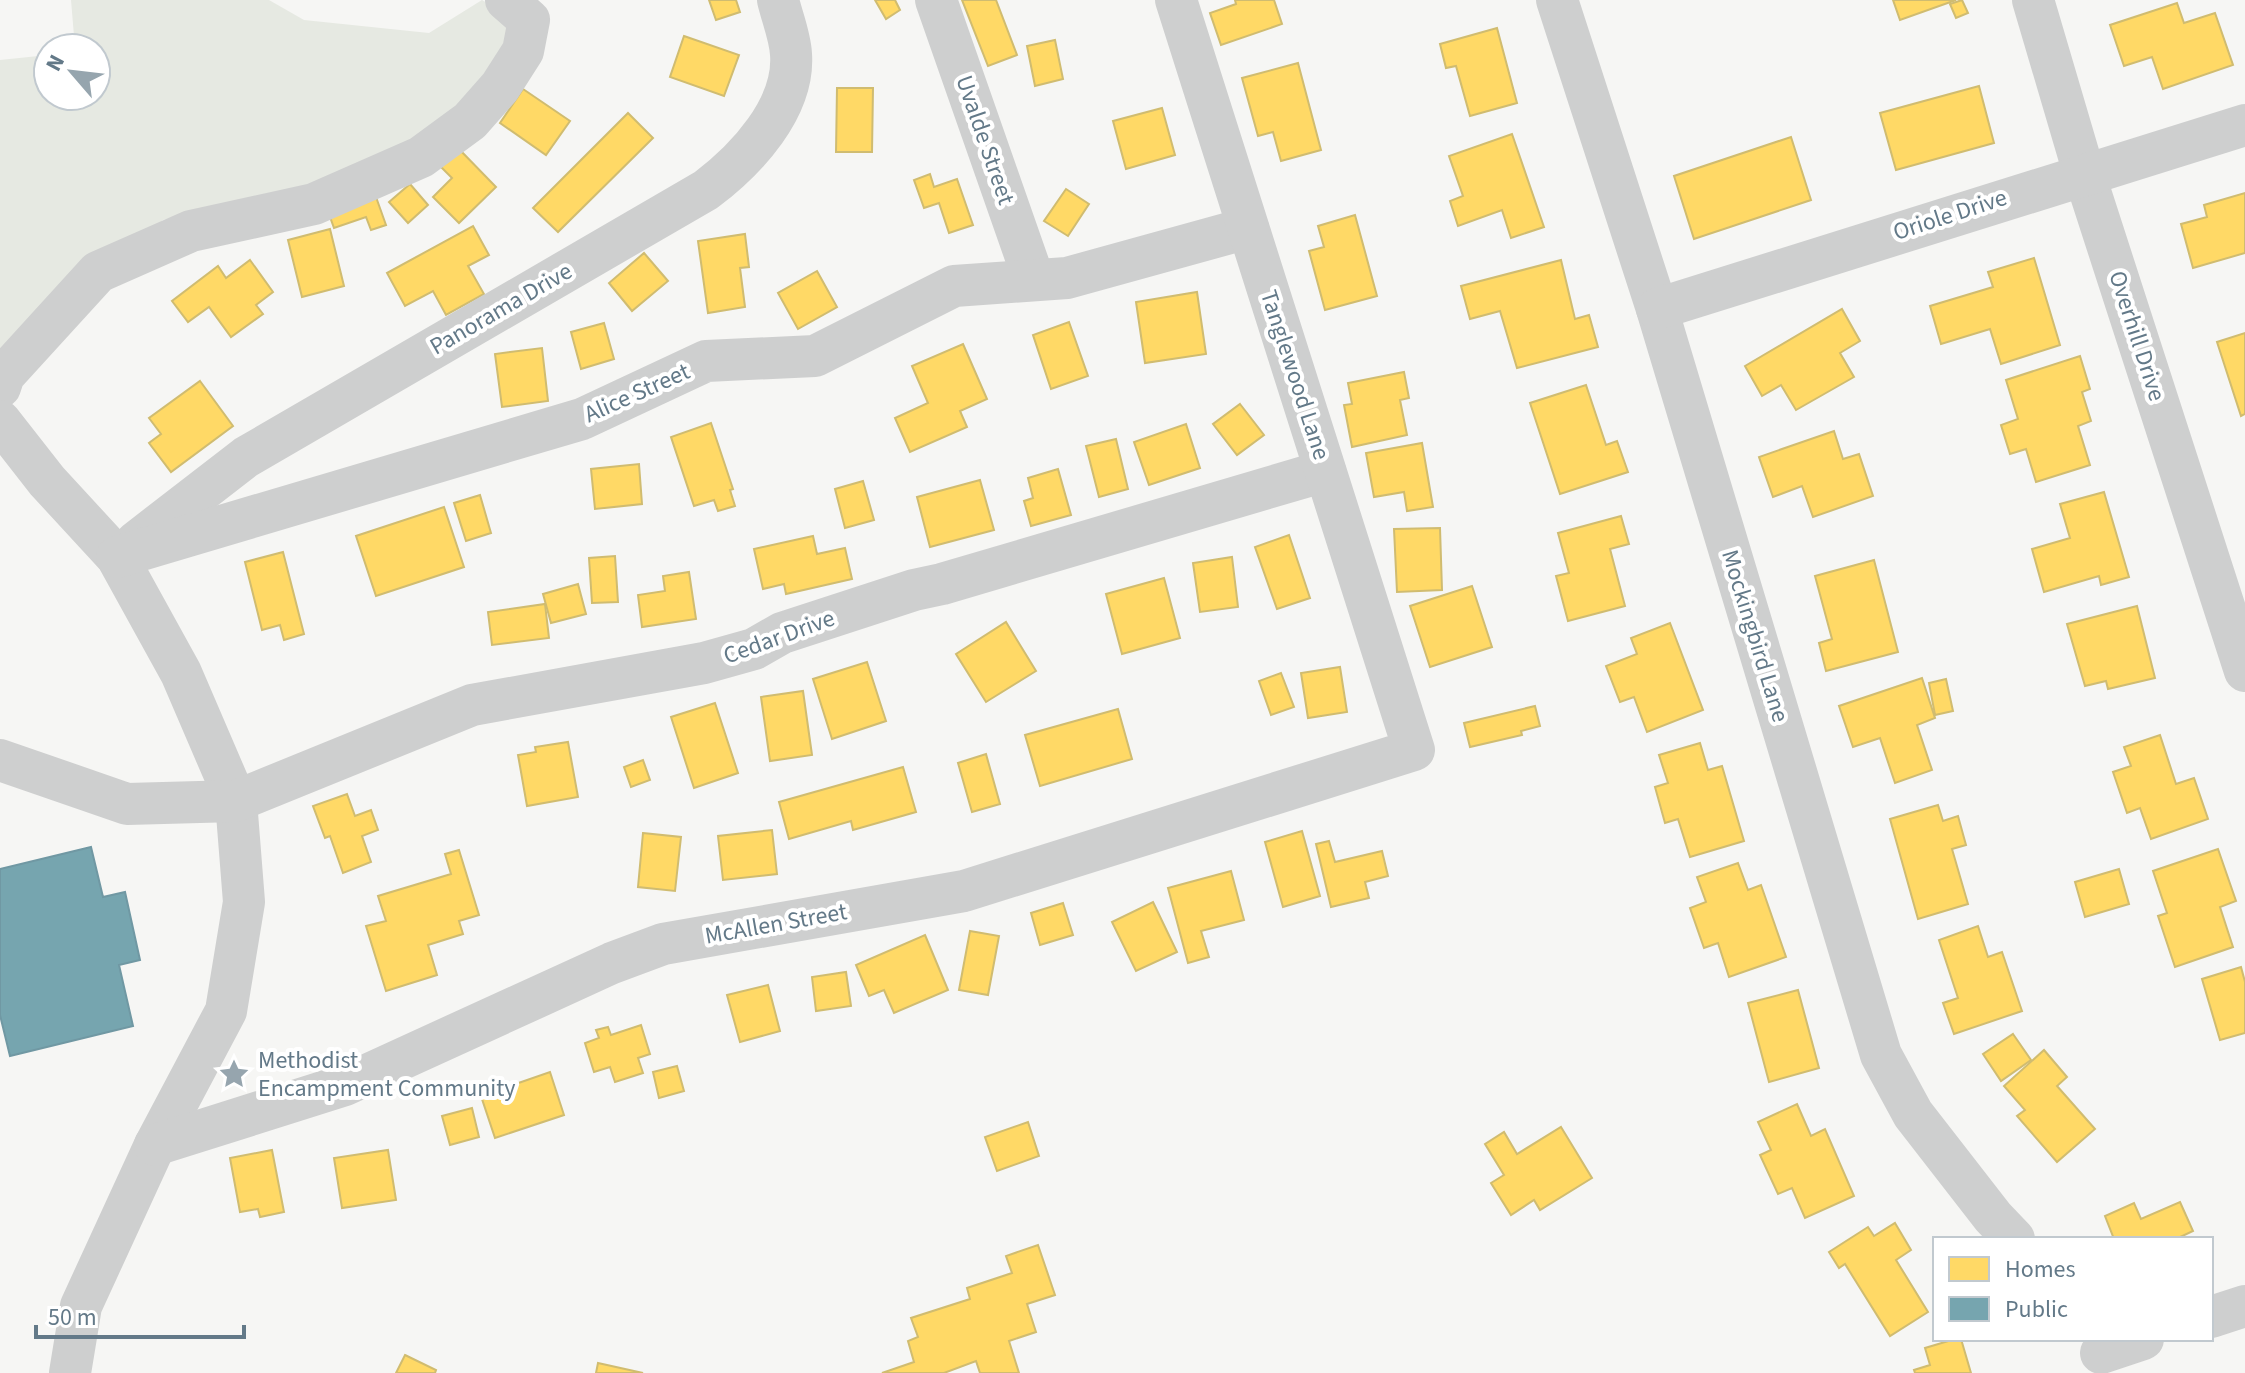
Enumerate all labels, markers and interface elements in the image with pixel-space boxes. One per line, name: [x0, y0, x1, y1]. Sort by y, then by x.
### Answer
north arrow: [32, 32, 112, 112]
text: N: [38, 49, 73, 77]
street label: Uvalde Street: [947, 71, 1023, 209]
street label: Oriole Drive: [1888, 180, 2012, 250]
street label: Panorama Drive: [423, 254, 579, 364]
street label: Overhill Drive: [2099, 266, 2175, 406]
street label: Tanglewood Lane: [1251, 286, 1339, 464]
street label: Alice Street: [579, 354, 695, 432]
street label: Mockingbird Lane: [1712, 545, 1798, 727]
street label: Cedar Drive: [718, 601, 840, 673]
street label: McAllen Street: [702, 894, 850, 954]
place label: Methodist Encampment Community: [258, 1043, 516, 1106]
place icon: Methodist Encampment Community: [217, 1057, 251, 1091]
legend: [1933, 1237, 2213, 1341]
text: Homes: [2005, 1252, 2076, 1287]
scale bar: [36, 1289, 244, 1339]
text: Public: [2005, 1292, 2068, 1327]
text: 50 m: [48, 1300, 97, 1335]

